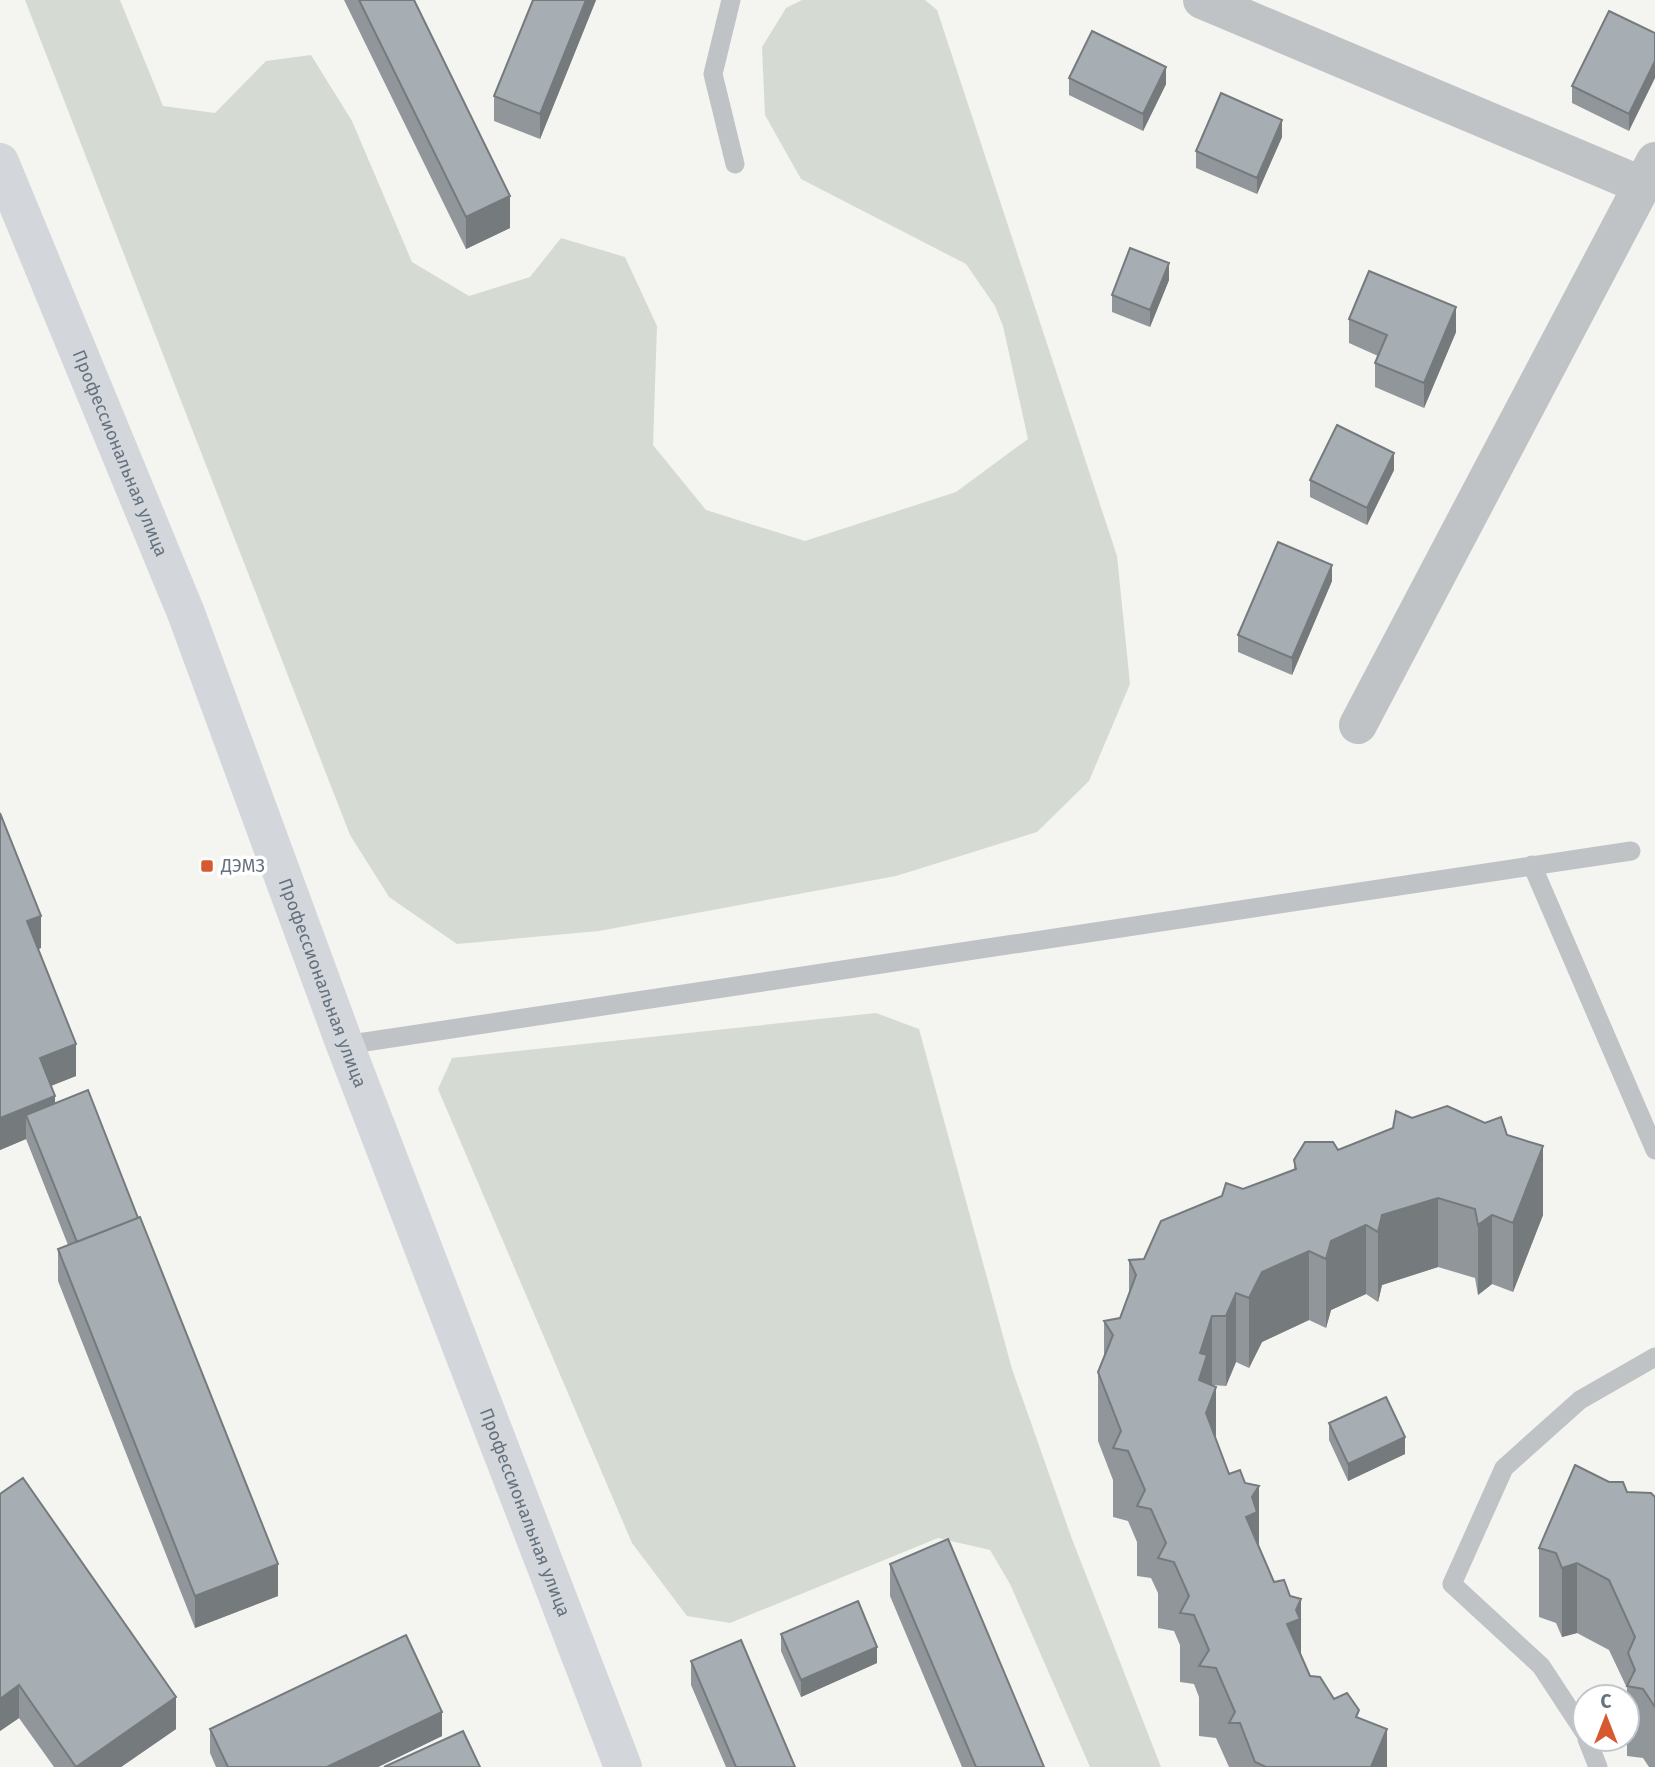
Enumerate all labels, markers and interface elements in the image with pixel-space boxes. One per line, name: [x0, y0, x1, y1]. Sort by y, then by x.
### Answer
street label: Профессиональная улица: [68, 347, 173, 560]
place label: ДЭМЗ: [220, 855, 265, 877]
marker: ДЭМЗ: [199, 858, 215, 874]
street label: Профессиональная улица: [274, 875, 371, 1091]
street label: Профессиональная улица: [475, 1405, 575, 1620]
north arrow: [1571, 1683, 1641, 1753]
text: С: [1601, 1690, 1612, 1713]

